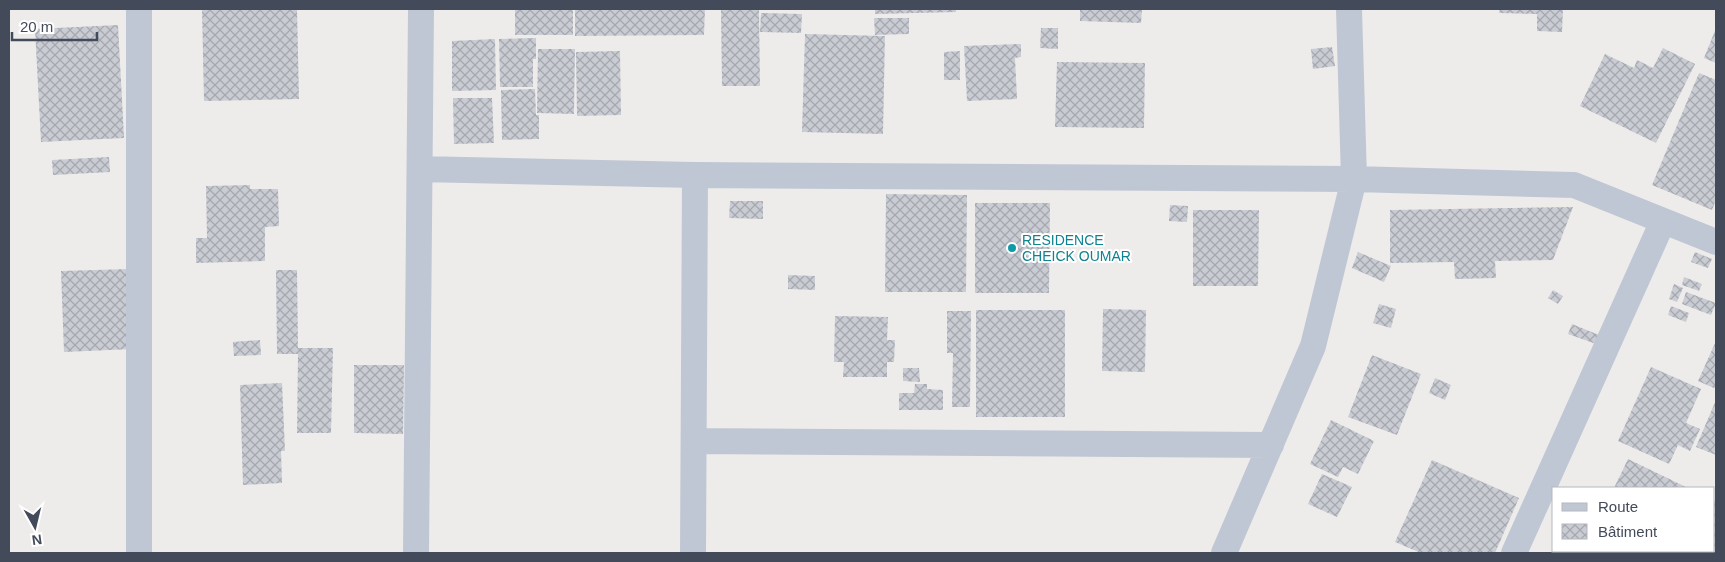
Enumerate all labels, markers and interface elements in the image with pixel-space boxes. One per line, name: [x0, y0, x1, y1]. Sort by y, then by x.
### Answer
scale bar: [12, 10, 98, 42]
text: 20 m: [20, 18, 53, 35]
place label: RESIDENCE CHEICK OUMAR: [1022, 232, 1131, 264]
marker: RESIDENCE CHEICK OUMAR: [1006, 242, 1018, 254]
legend: [1552, 487, 1715, 552]
text: Route: [1598, 498, 1638, 515]
north arrow: [10, 502, 60, 552]
text: Bâtiment: [1598, 523, 1658, 540]
text: N: [31, 531, 43, 549]

